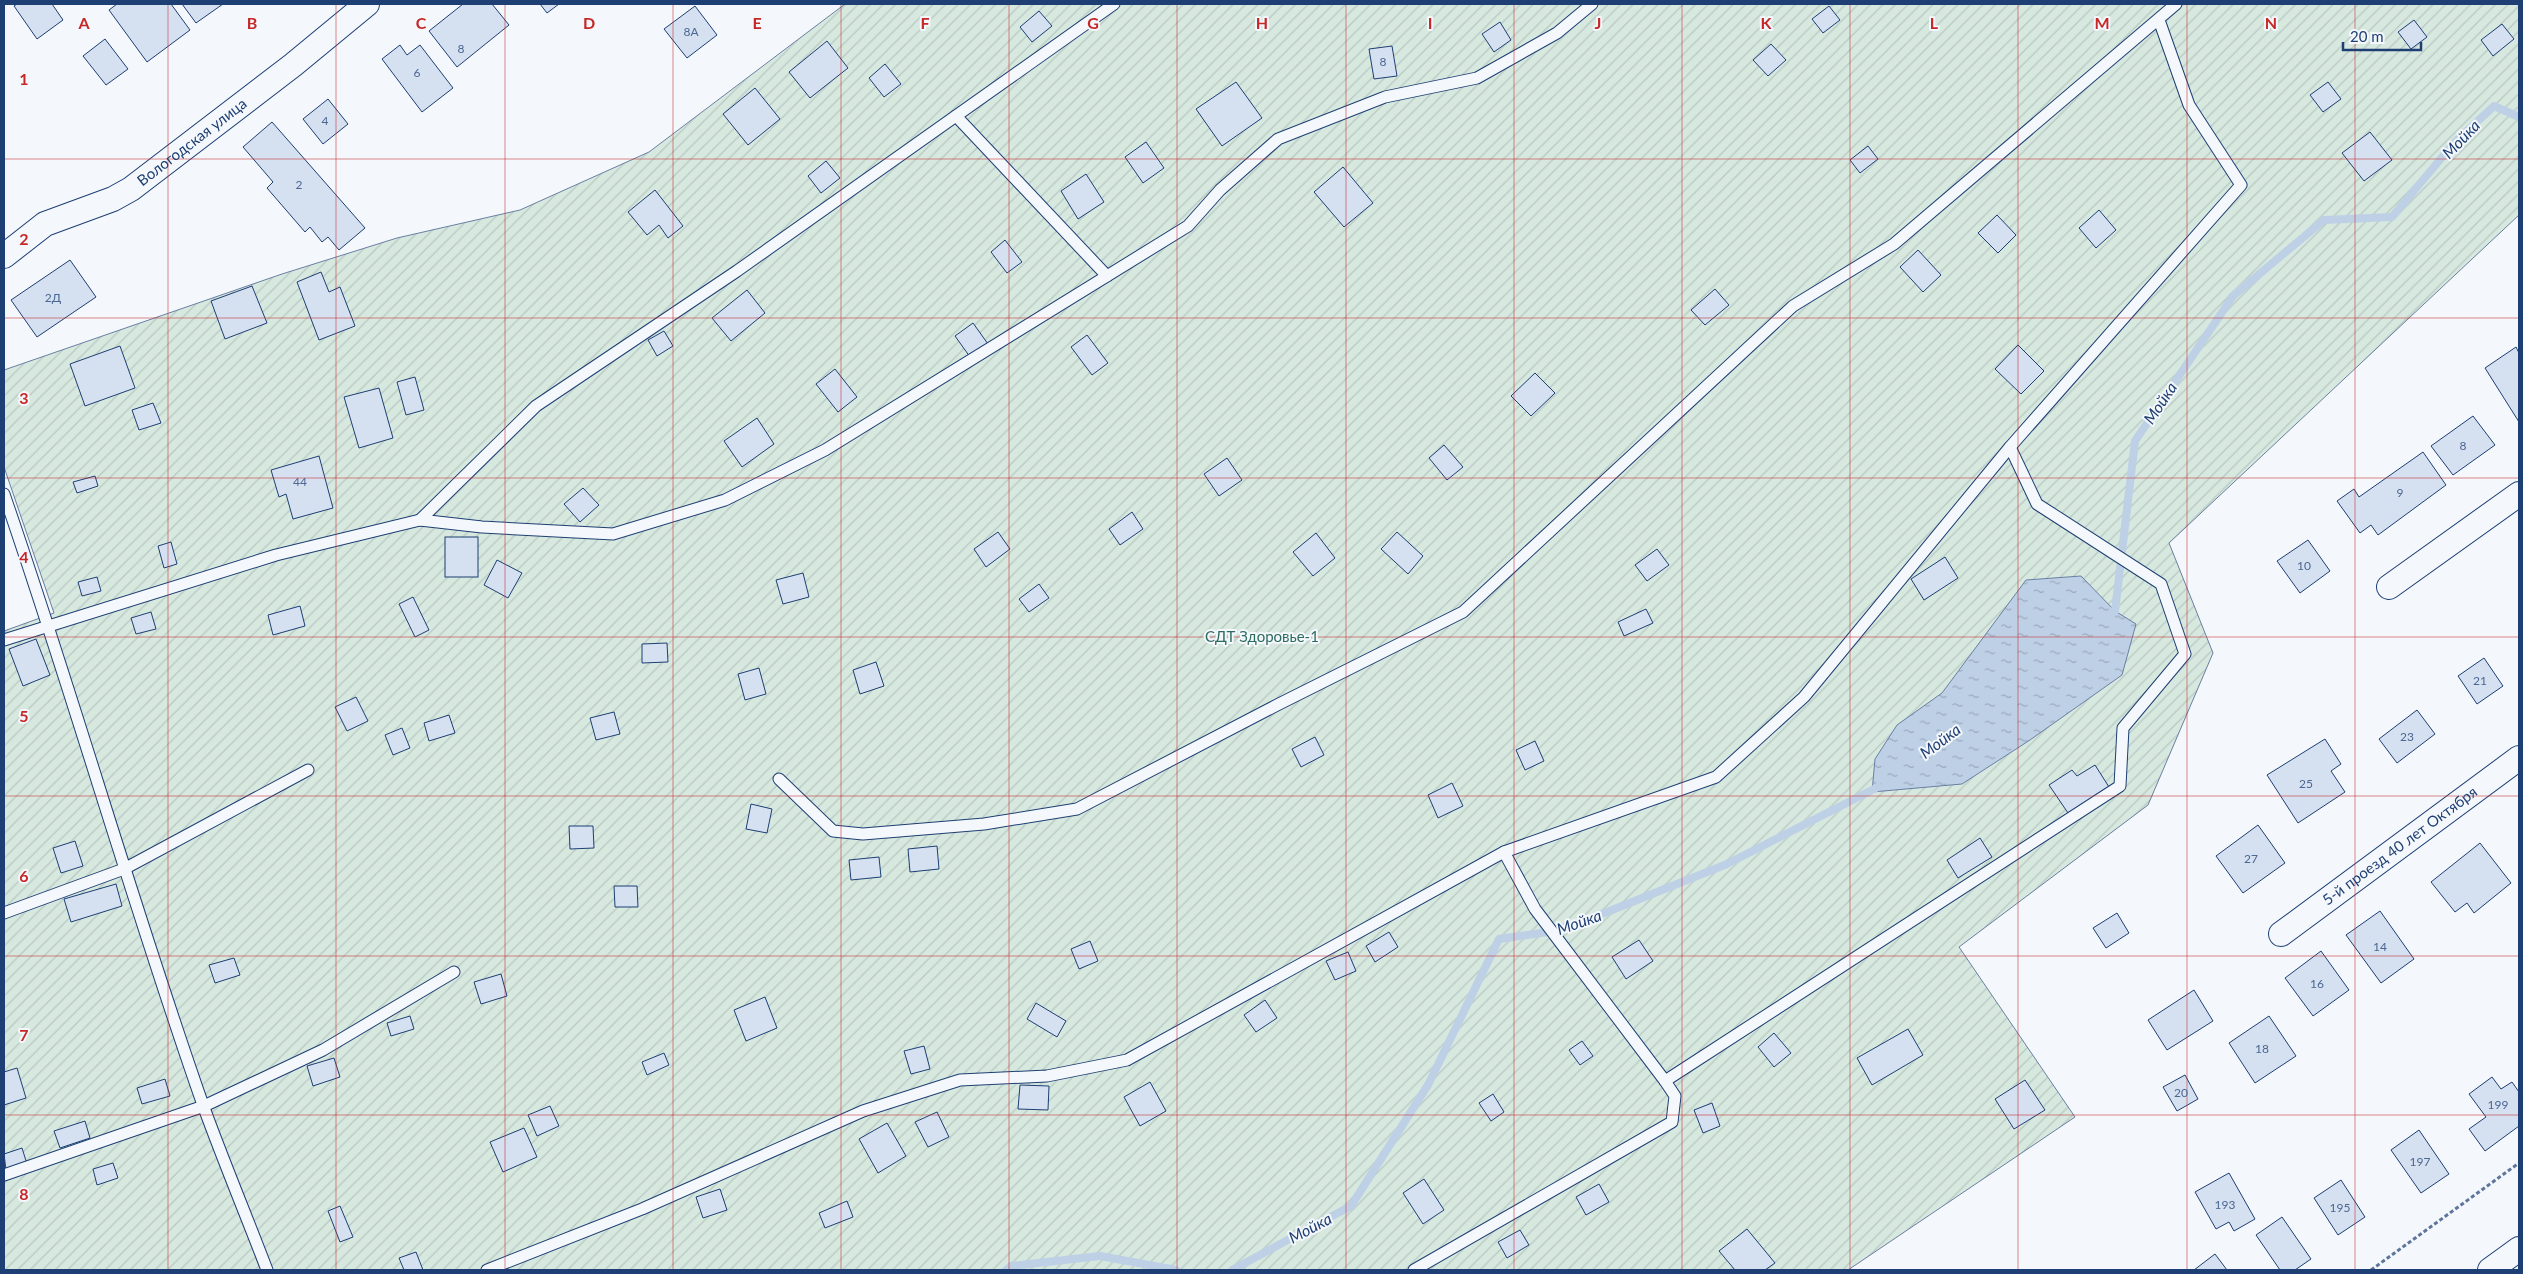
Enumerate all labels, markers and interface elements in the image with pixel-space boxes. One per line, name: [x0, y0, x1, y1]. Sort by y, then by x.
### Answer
text: A: [77, 13, 90, 32]
text: B: [247, 13, 257, 32]
text: C: [416, 13, 427, 32]
text: D: [583, 13, 595, 32]
text: E: [752, 13, 762, 32]
text: F: [920, 13, 930, 32]
text: G: [1087, 13, 1099, 32]
text: H: [1256, 13, 1268, 32]
text: I: [1428, 13, 1432, 32]
text: J: [1595, 13, 1601, 32]
text: K: [1761, 13, 1773, 32]
text: L: [1930, 13, 1939, 32]
text: M: [2094, 13, 2110, 32]
text: N: [2265, 13, 2277, 32]
scale bar: [2343, 20, 2420, 52]
house number: 8А: [683, 24, 699, 39]
text: 20 m: [2350, 27, 2384, 45]
house number: 8: [458, 41, 465, 56]
house number: 8: [1380, 54, 1387, 69]
house number: 6: [414, 65, 421, 80]
text: 1: [19, 69, 29, 88]
street label: Вологодская улица: [133, 94, 250, 189]
house number: 4: [322, 113, 329, 128]
water label: Мойка: [2438, 116, 2483, 162]
house number: 2: [296, 177, 303, 192]
text: 2: [19, 229, 29, 248]
house number: 2Д: [45, 290, 62, 305]
water label: Мойка: [2139, 378, 2180, 427]
text: 3: [19, 388, 29, 407]
house number: 8: [2460, 438, 2467, 453]
house number: 44: [293, 474, 307, 489]
house number: 9: [2397, 485, 2404, 500]
text: 4: [19, 547, 29, 566]
house number: 10: [2297, 558, 2311, 573]
park label: СДТ Здоровье-1: [1205, 627, 1319, 645]
house number: 21: [2473, 673, 2487, 688]
text: 5: [19, 706, 29, 725]
water label: Мойка: [1916, 719, 1964, 762]
house number: 23: [2400, 729, 2414, 744]
house number: 25: [2299, 776, 2313, 791]
street label: 5-й проезд 40 лет Октября: [2318, 782, 2480, 908]
house number: 27: [2244, 851, 2258, 866]
text: 6: [19, 866, 29, 885]
water label: Мойка: [1554, 905, 1604, 938]
house number: 14: [2373, 939, 2387, 954]
house number: 16: [2310, 976, 2324, 991]
text: 7: [19, 1025, 29, 1044]
house number: 18: [2255, 1041, 2269, 1056]
house number: 20: [2174, 1085, 2188, 1100]
house number: 199: [2488, 1097, 2508, 1112]
house number: 197: [2410, 1154, 2430, 1169]
text: 8: [19, 1184, 29, 1203]
house number: 193: [2215, 1197, 2235, 1212]
house number: 195: [2330, 1200, 2350, 1215]
water label: Мойка: [1285, 1208, 1335, 1247]

